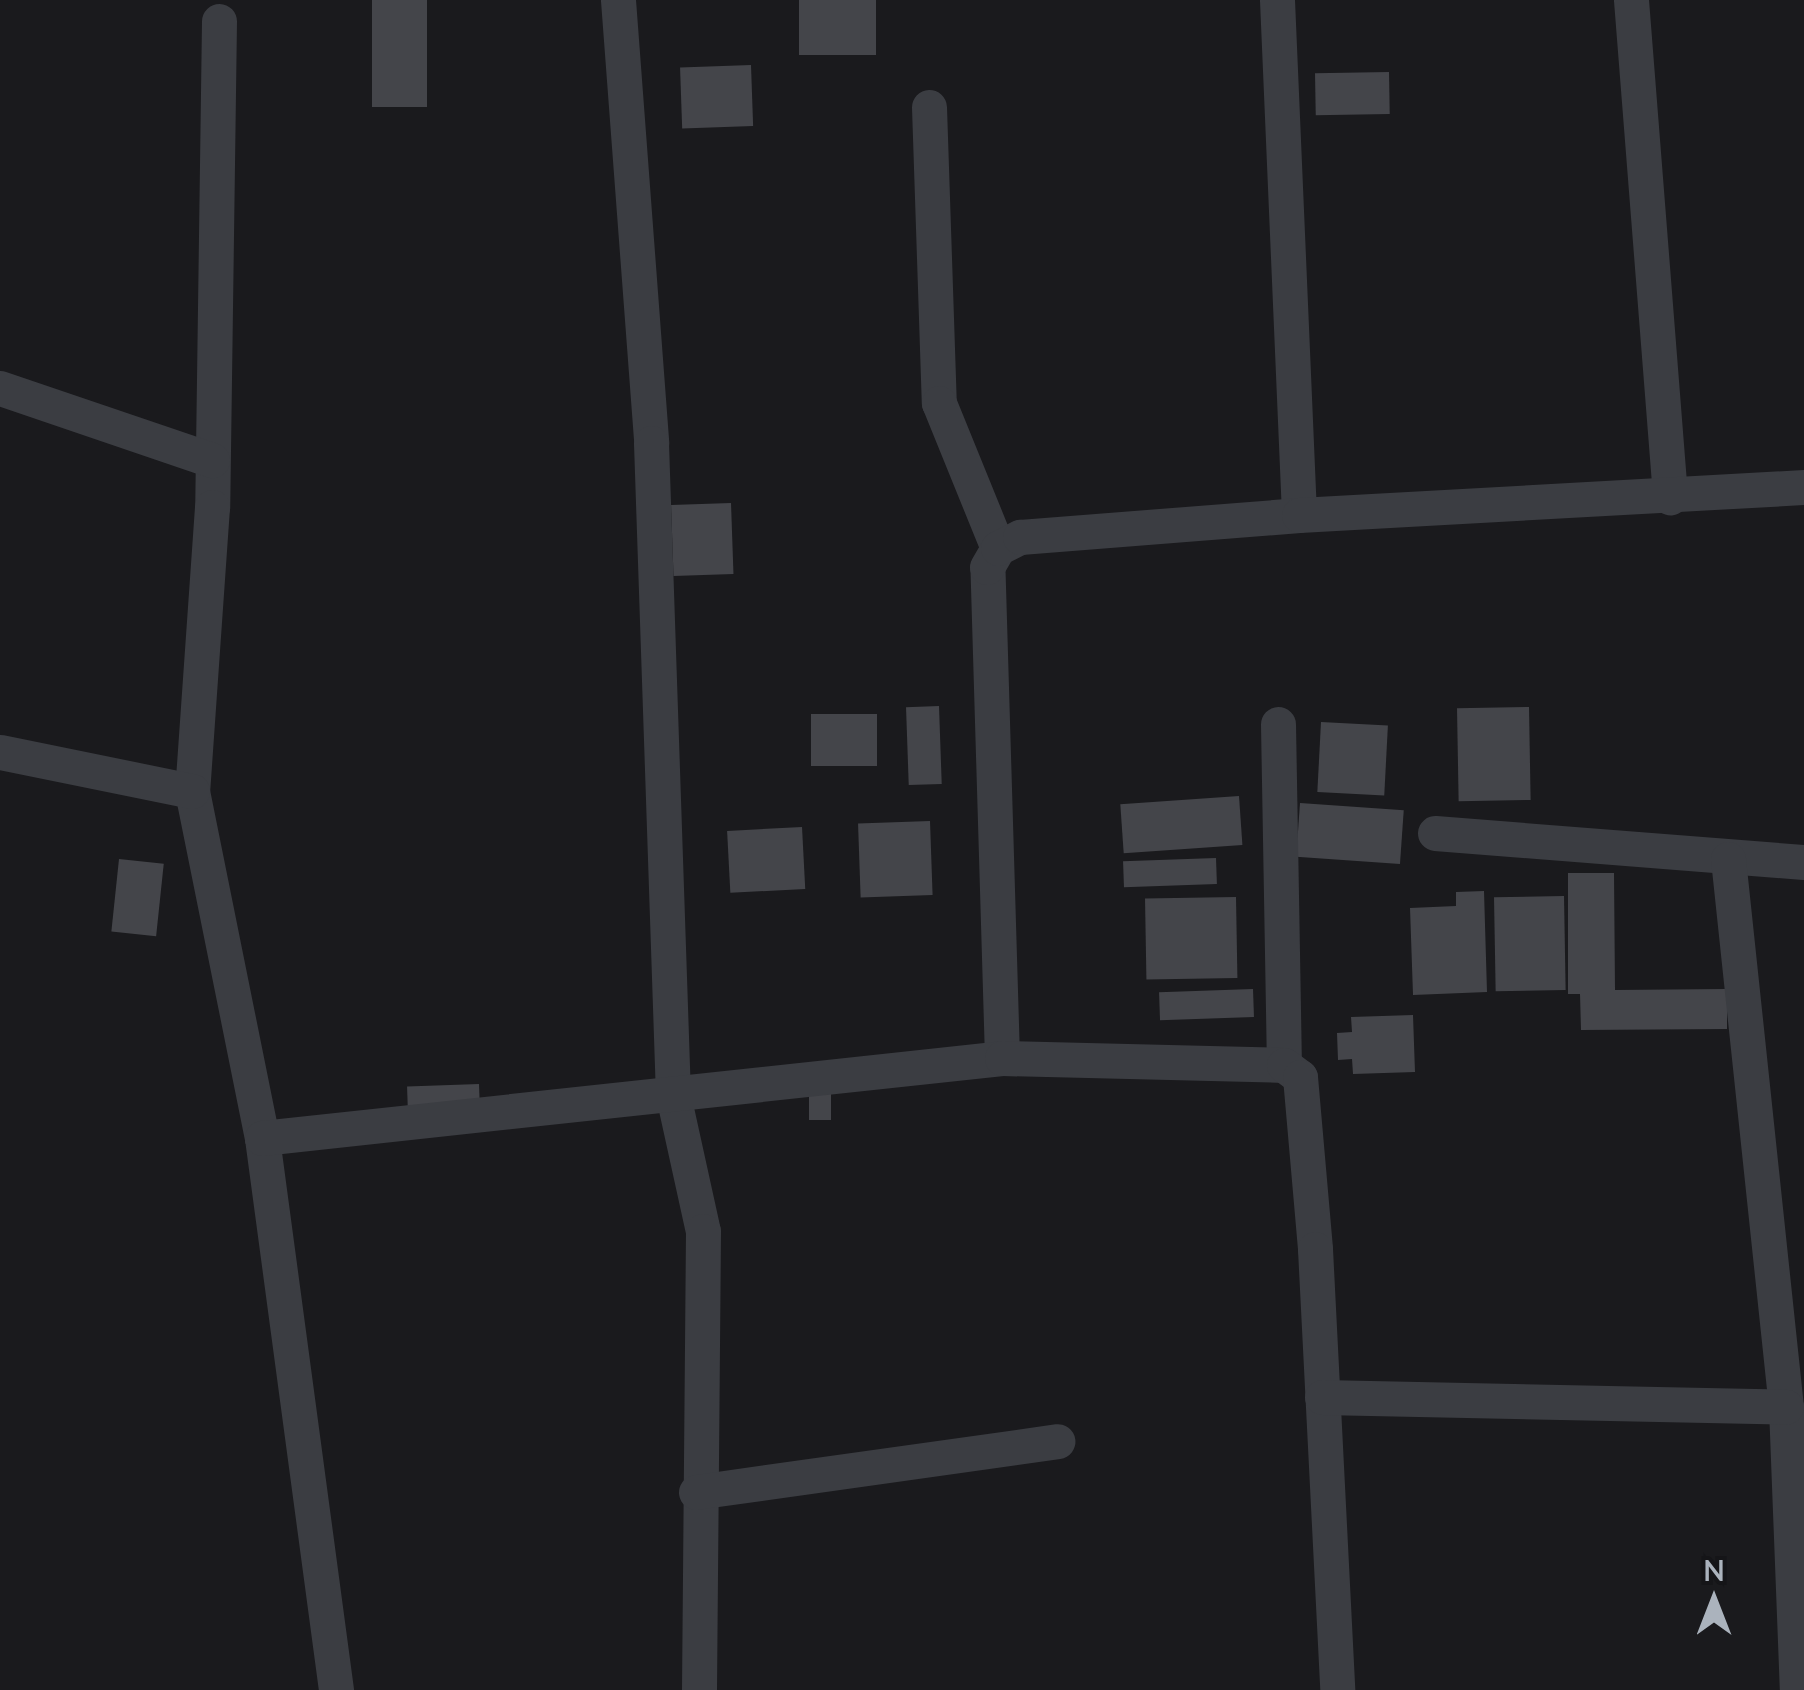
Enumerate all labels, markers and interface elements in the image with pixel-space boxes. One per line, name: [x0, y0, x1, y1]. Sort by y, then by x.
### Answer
north arrow: [1664, 1550, 1764, 1650]
text: N: [1703, 1553, 1725, 1587]

